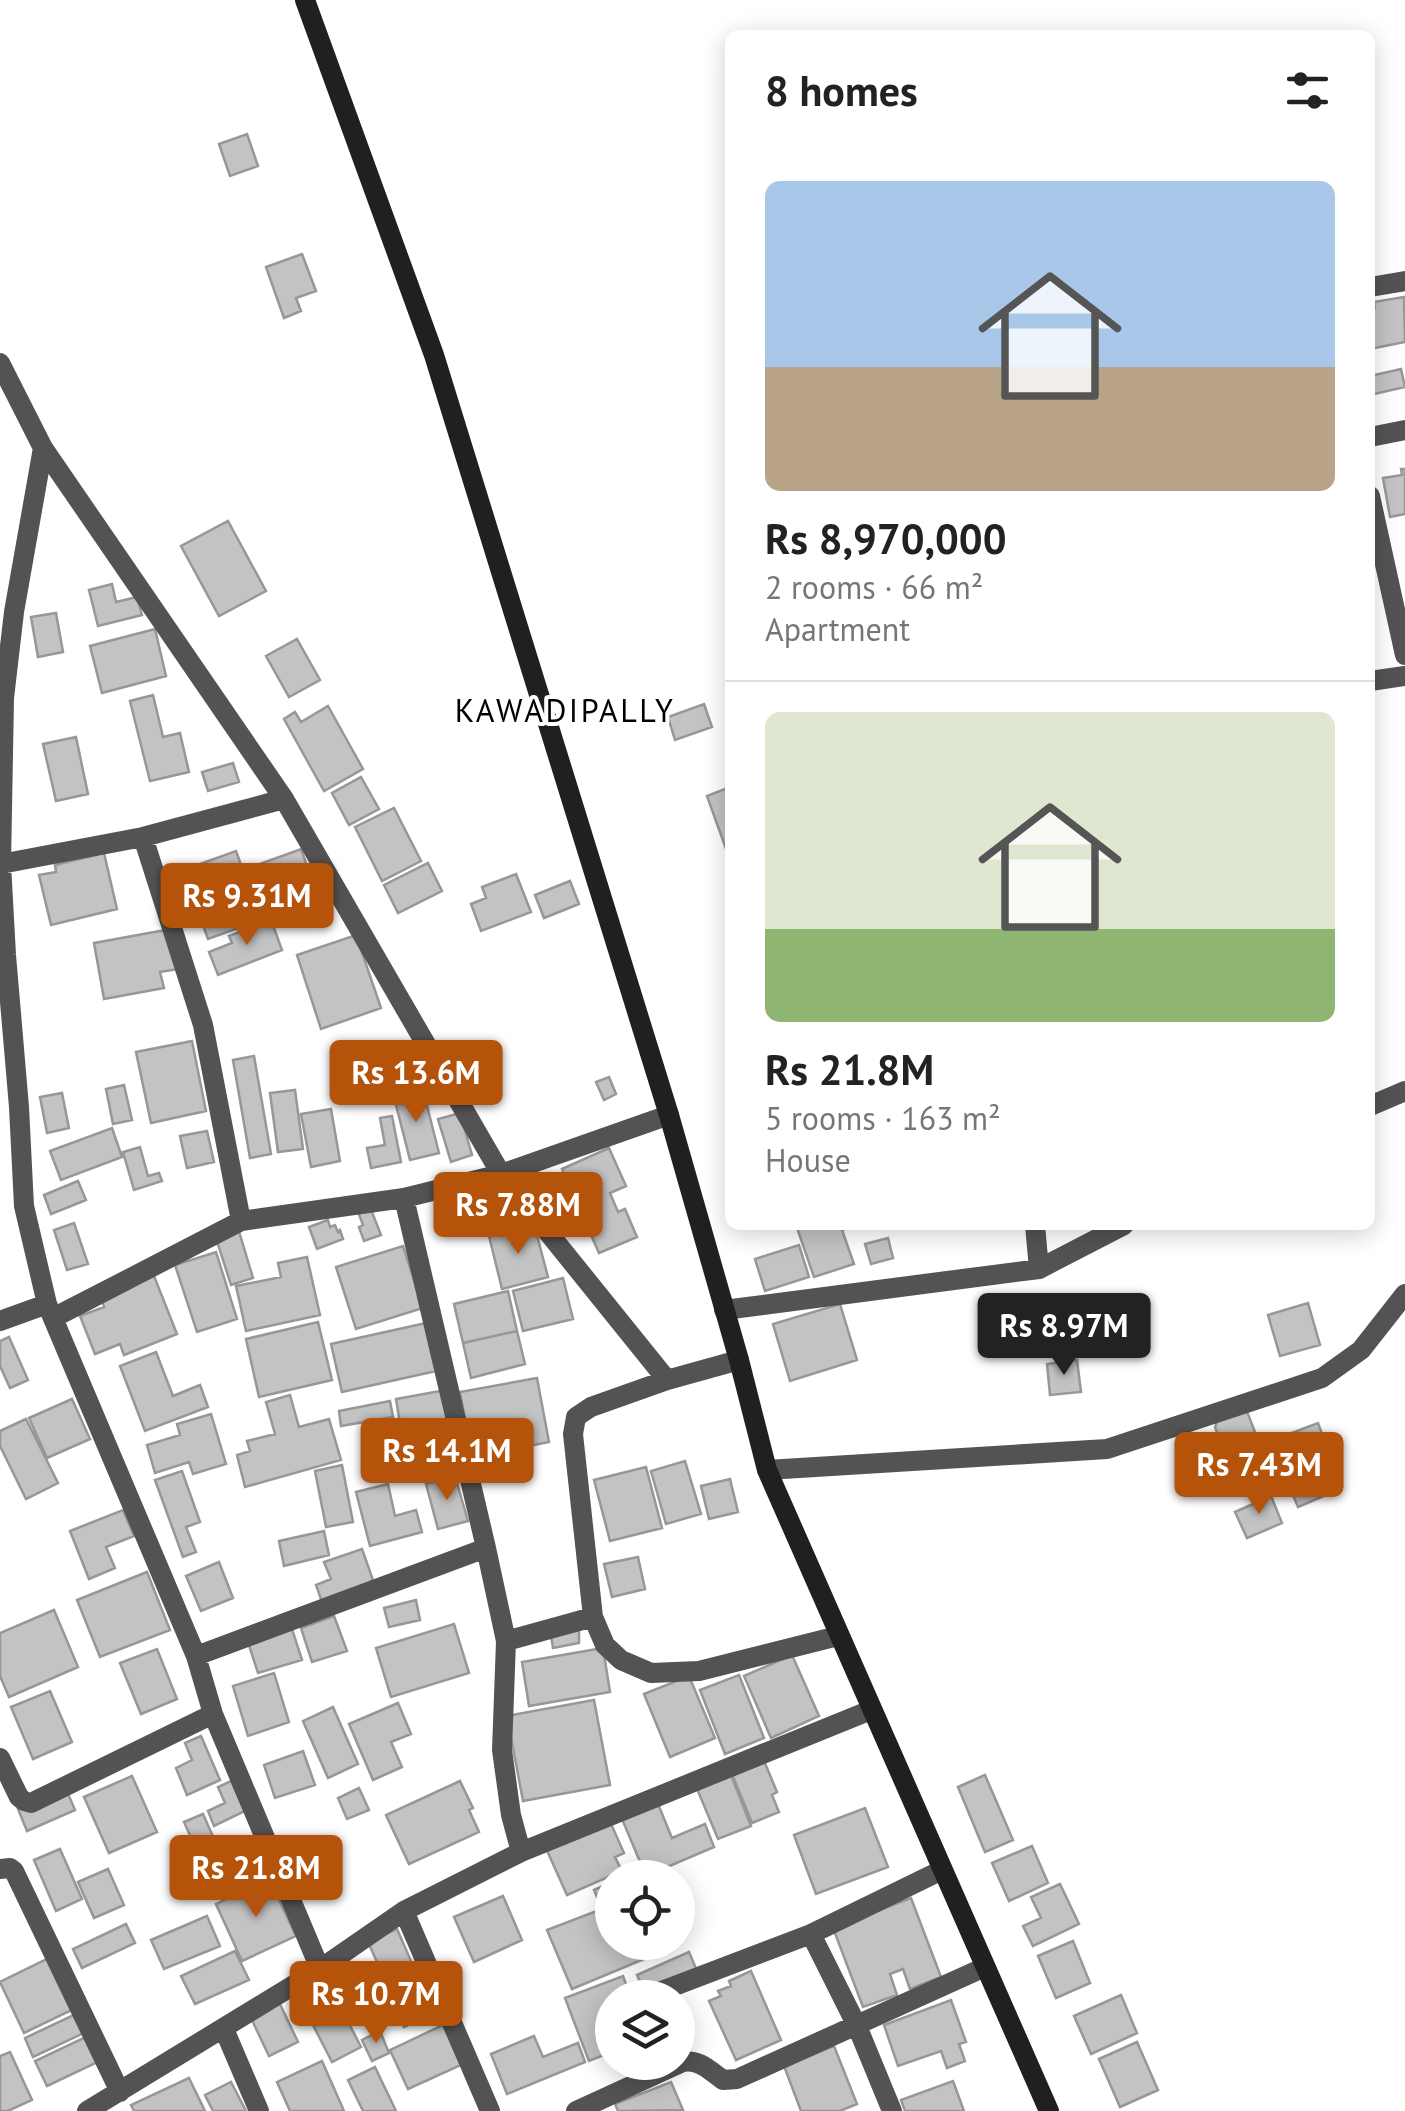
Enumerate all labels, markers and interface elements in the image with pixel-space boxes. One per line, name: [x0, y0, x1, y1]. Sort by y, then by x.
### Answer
text: 8 homes: [765, 63, 918, 118]
icon: filters: [1280, 63, 1335, 118]
icon: home: [960, 246, 1140, 426]
text: Rs 8,970,000: [765, 511, 1007, 566]
text: 2 rooms · 66 m²: [765, 566, 983, 608]
text: Apartment: [765, 608, 910, 650]
district label: KAWADIPALLY: [455, 689, 675, 731]
icon: home: [960, 777, 1140, 957]
pin: Rs 9.31M: [144, 863, 350, 948]
text: Rs 9.31M: [183, 874, 311, 916]
pin: Rs 13.6M: [313, 1040, 519, 1125]
text: Rs 21.8M: [765, 1042, 934, 1097]
text: Rs 13.6M: [352, 1051, 480, 1093]
text: 5 rooms · 163 m²: [765, 1097, 1001, 1139]
text: House: [765, 1139, 851, 1181]
pin: Rs 7.88M: [415, 1172, 621, 1257]
text: Rs 7.88M: [456, 1183, 580, 1225]
pin: Rs 8.97M: [961, 1293, 1167, 1378]
text: Rs 8.97M: [1000, 1304, 1128, 1346]
pin: Rs 14.1M: [344, 1418, 550, 1503]
text: Rs 14.1M: [383, 1429, 511, 1471]
pin: Rs 7.43M: [1156, 1432, 1362, 1517]
text: Rs 7.43M: [1197, 1443, 1321, 1485]
pin: Rs 21.8M: [153, 1835, 359, 1920]
text: Rs 21.8M: [192, 1846, 320, 1888]
map controls: [595, 1860, 695, 2080]
button: locate: [595, 1860, 695, 1960]
pin: Rs 10.7M: [273, 1961, 479, 2046]
text: Rs 10.7M: [312, 1972, 440, 2014]
button: layers: [595, 1980, 695, 2080]

